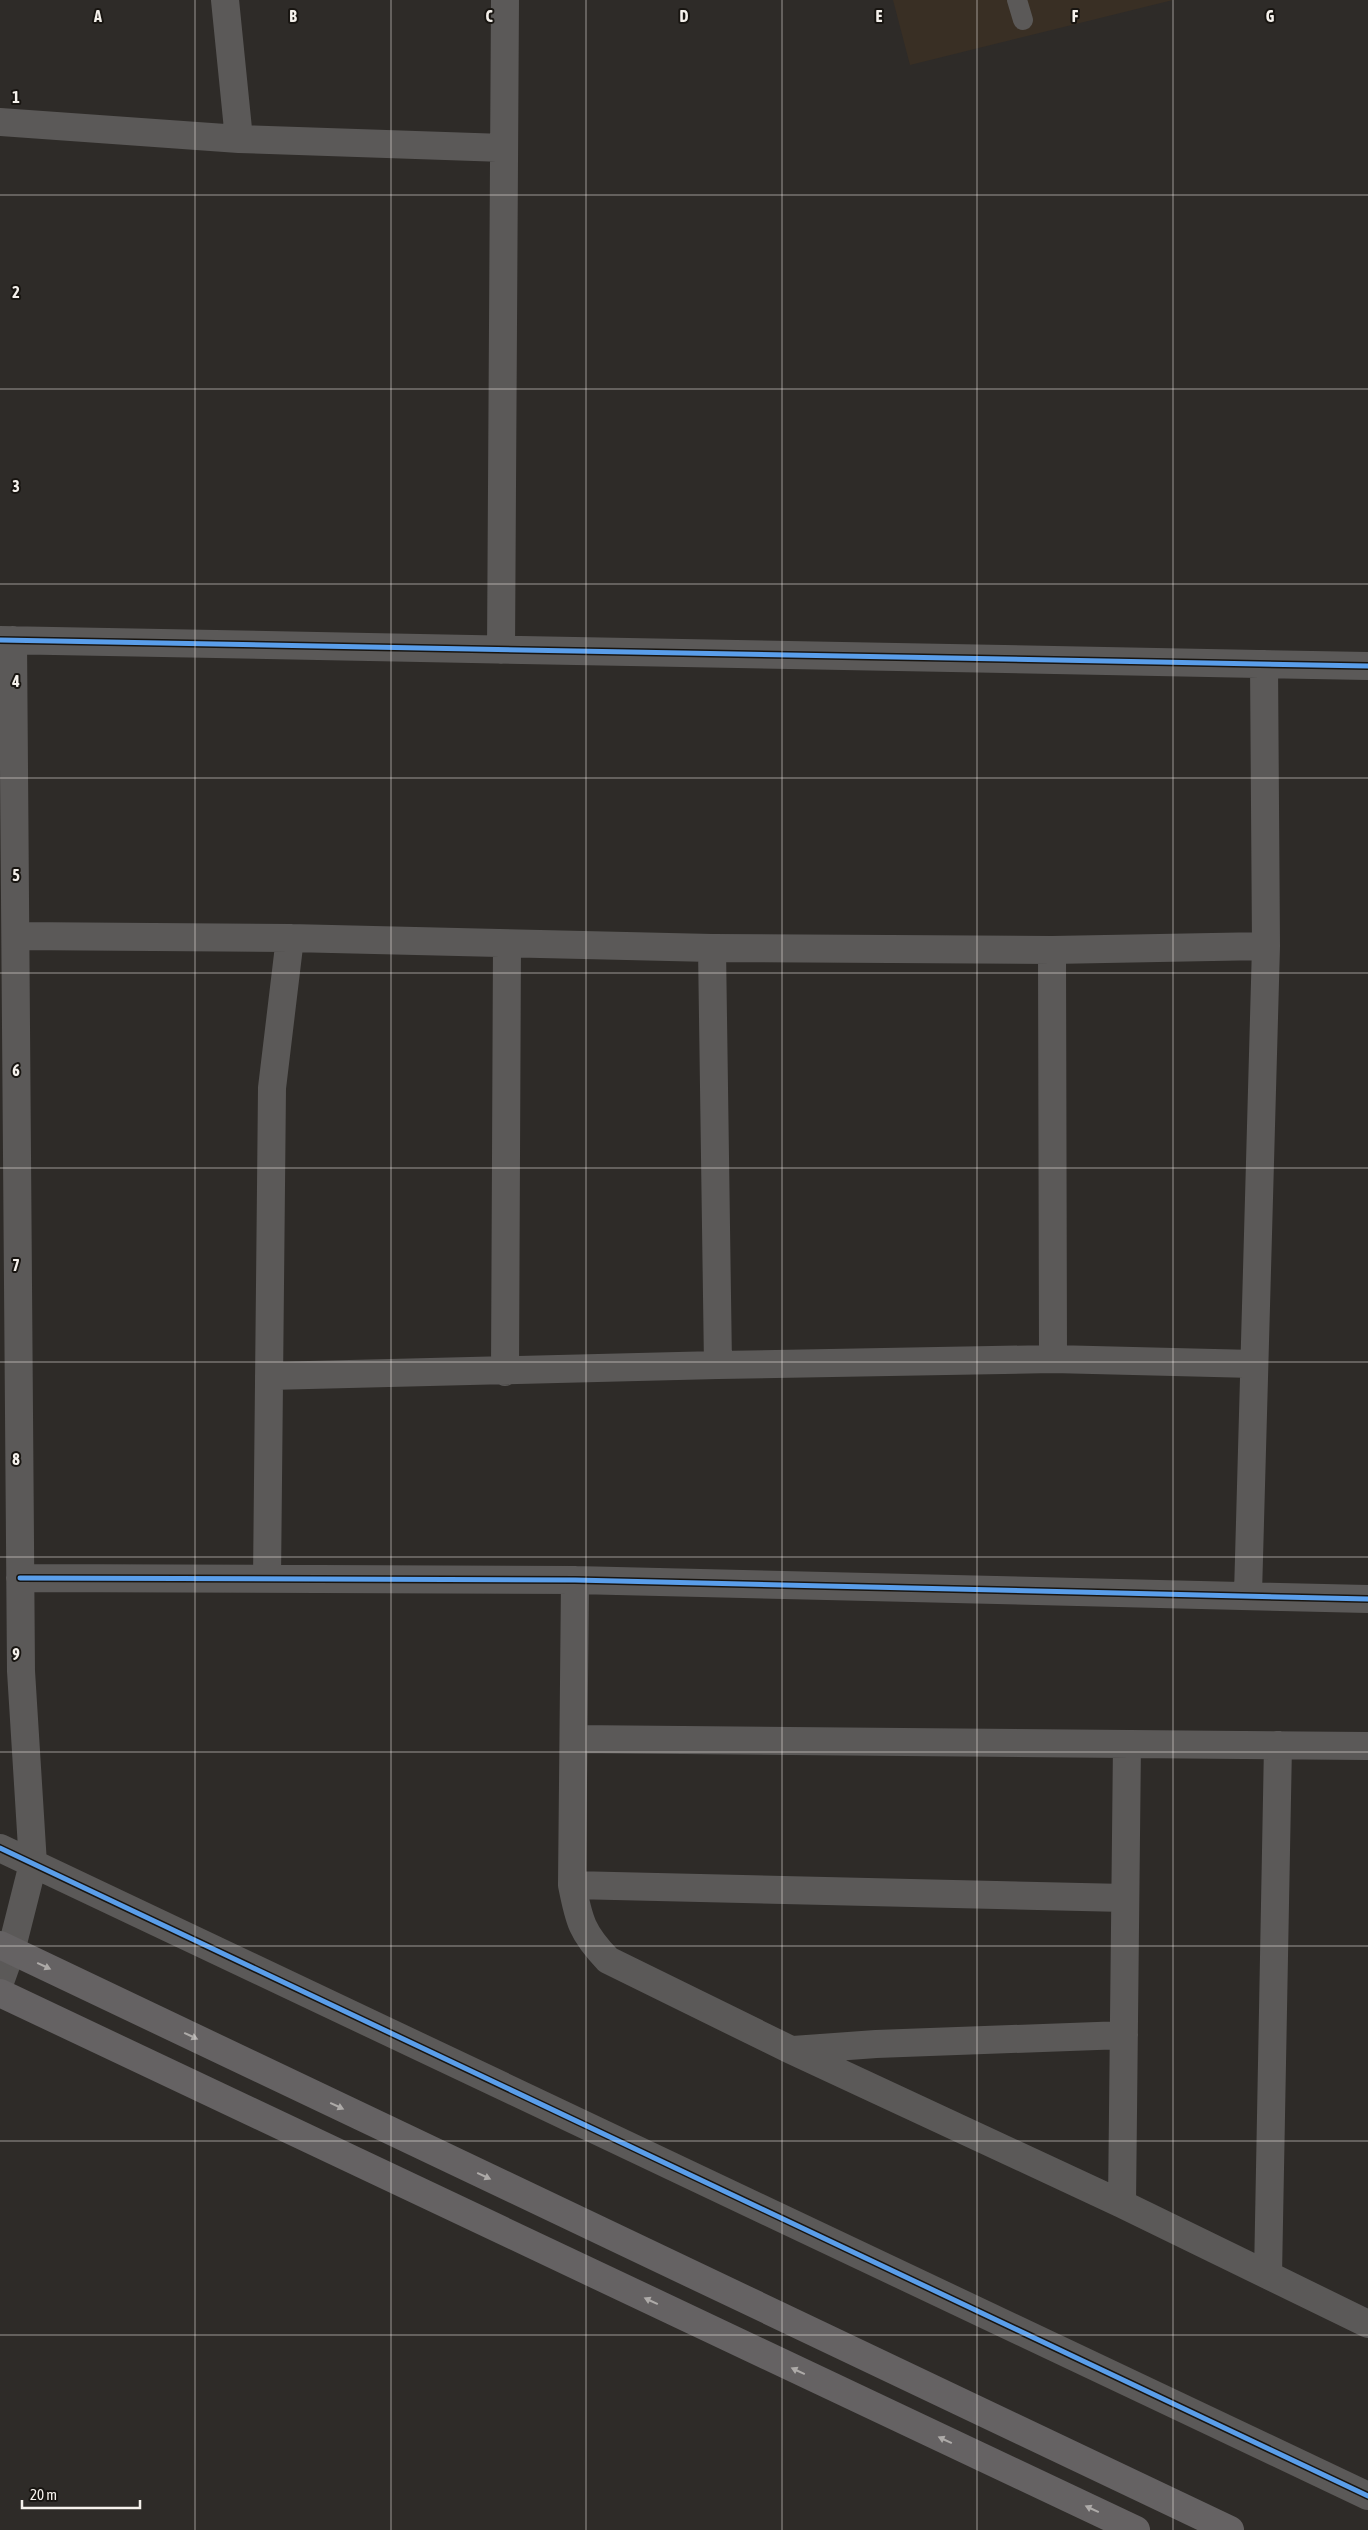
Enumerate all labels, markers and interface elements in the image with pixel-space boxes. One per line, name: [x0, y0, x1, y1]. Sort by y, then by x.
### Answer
text: A: [93, 7, 102, 25]
text: B: [289, 7, 297, 25]
text: C: [485, 7, 493, 25]
text: D: [680, 7, 689, 25]
text: E: [876, 7, 883, 25]
text: F: [1072, 7, 1079, 25]
text: G: [1266, 7, 1275, 25]
text: 1: [12, 88, 20, 106]
text: 2: [12, 283, 20, 301]
text: 3: [12, 477, 20, 495]
text: 4: [11, 672, 20, 690]
text: 5: [12, 866, 20, 884]
text: 6: [12, 1061, 20, 1079]
text: 7: [12, 1256, 20, 1274]
text: 8: [12, 1450, 20, 1468]
text: 9: [12, 1645, 20, 1663]
one-way arrow: [37, 1962, 51, 1970]
one-way arrow: [184, 2032, 198, 2040]
one-way arrow: [330, 2102, 345, 2110]
one-way arrow: [477, 2172, 491, 2180]
one-way arrow: [644, 2297, 658, 2305]
one-way arrow: [791, 2366, 805, 2374]
one-way arrow: [938, 2436, 952, 2444]
scale bar: [22, 2478, 140, 2510]
text: 20 m: [30, 2486, 57, 2503]
one-way arrow: [1085, 2505, 1099, 2513]

